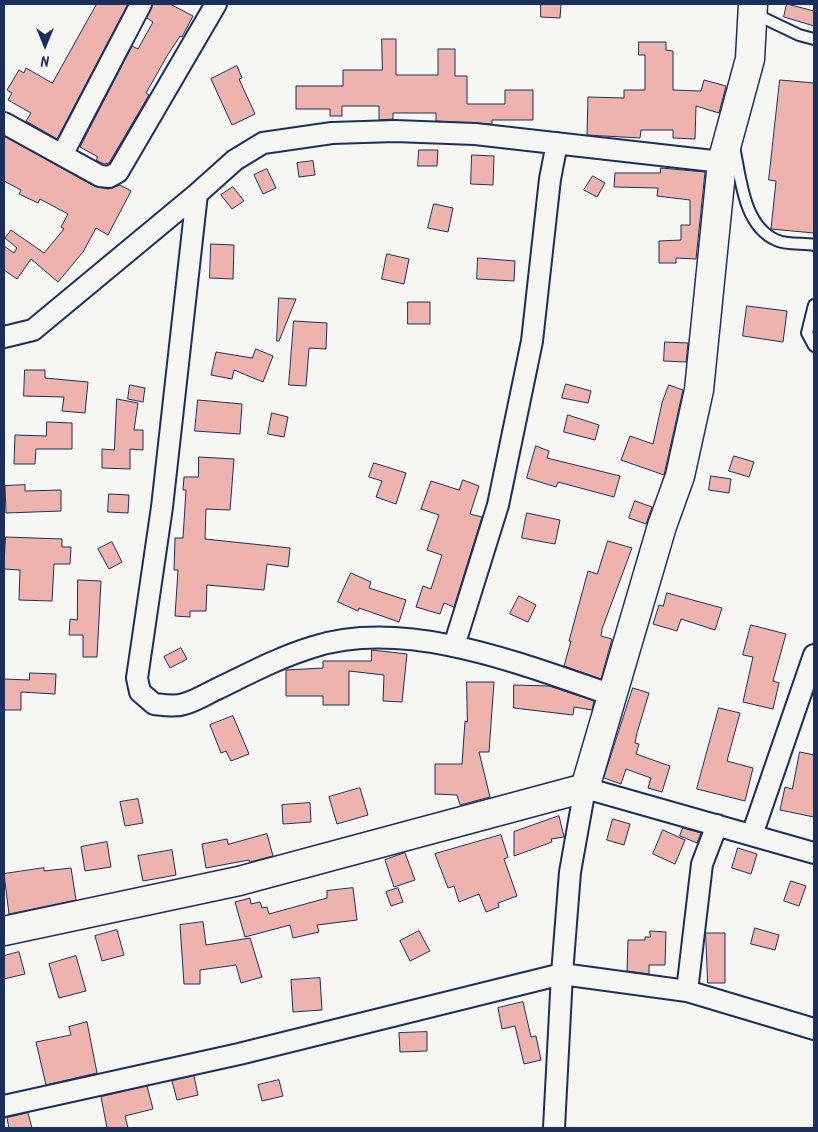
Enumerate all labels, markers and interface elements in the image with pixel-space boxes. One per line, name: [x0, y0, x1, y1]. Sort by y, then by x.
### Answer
north arrow: [20, 20, 70, 70]
text: N: [41, 49, 49, 71]

